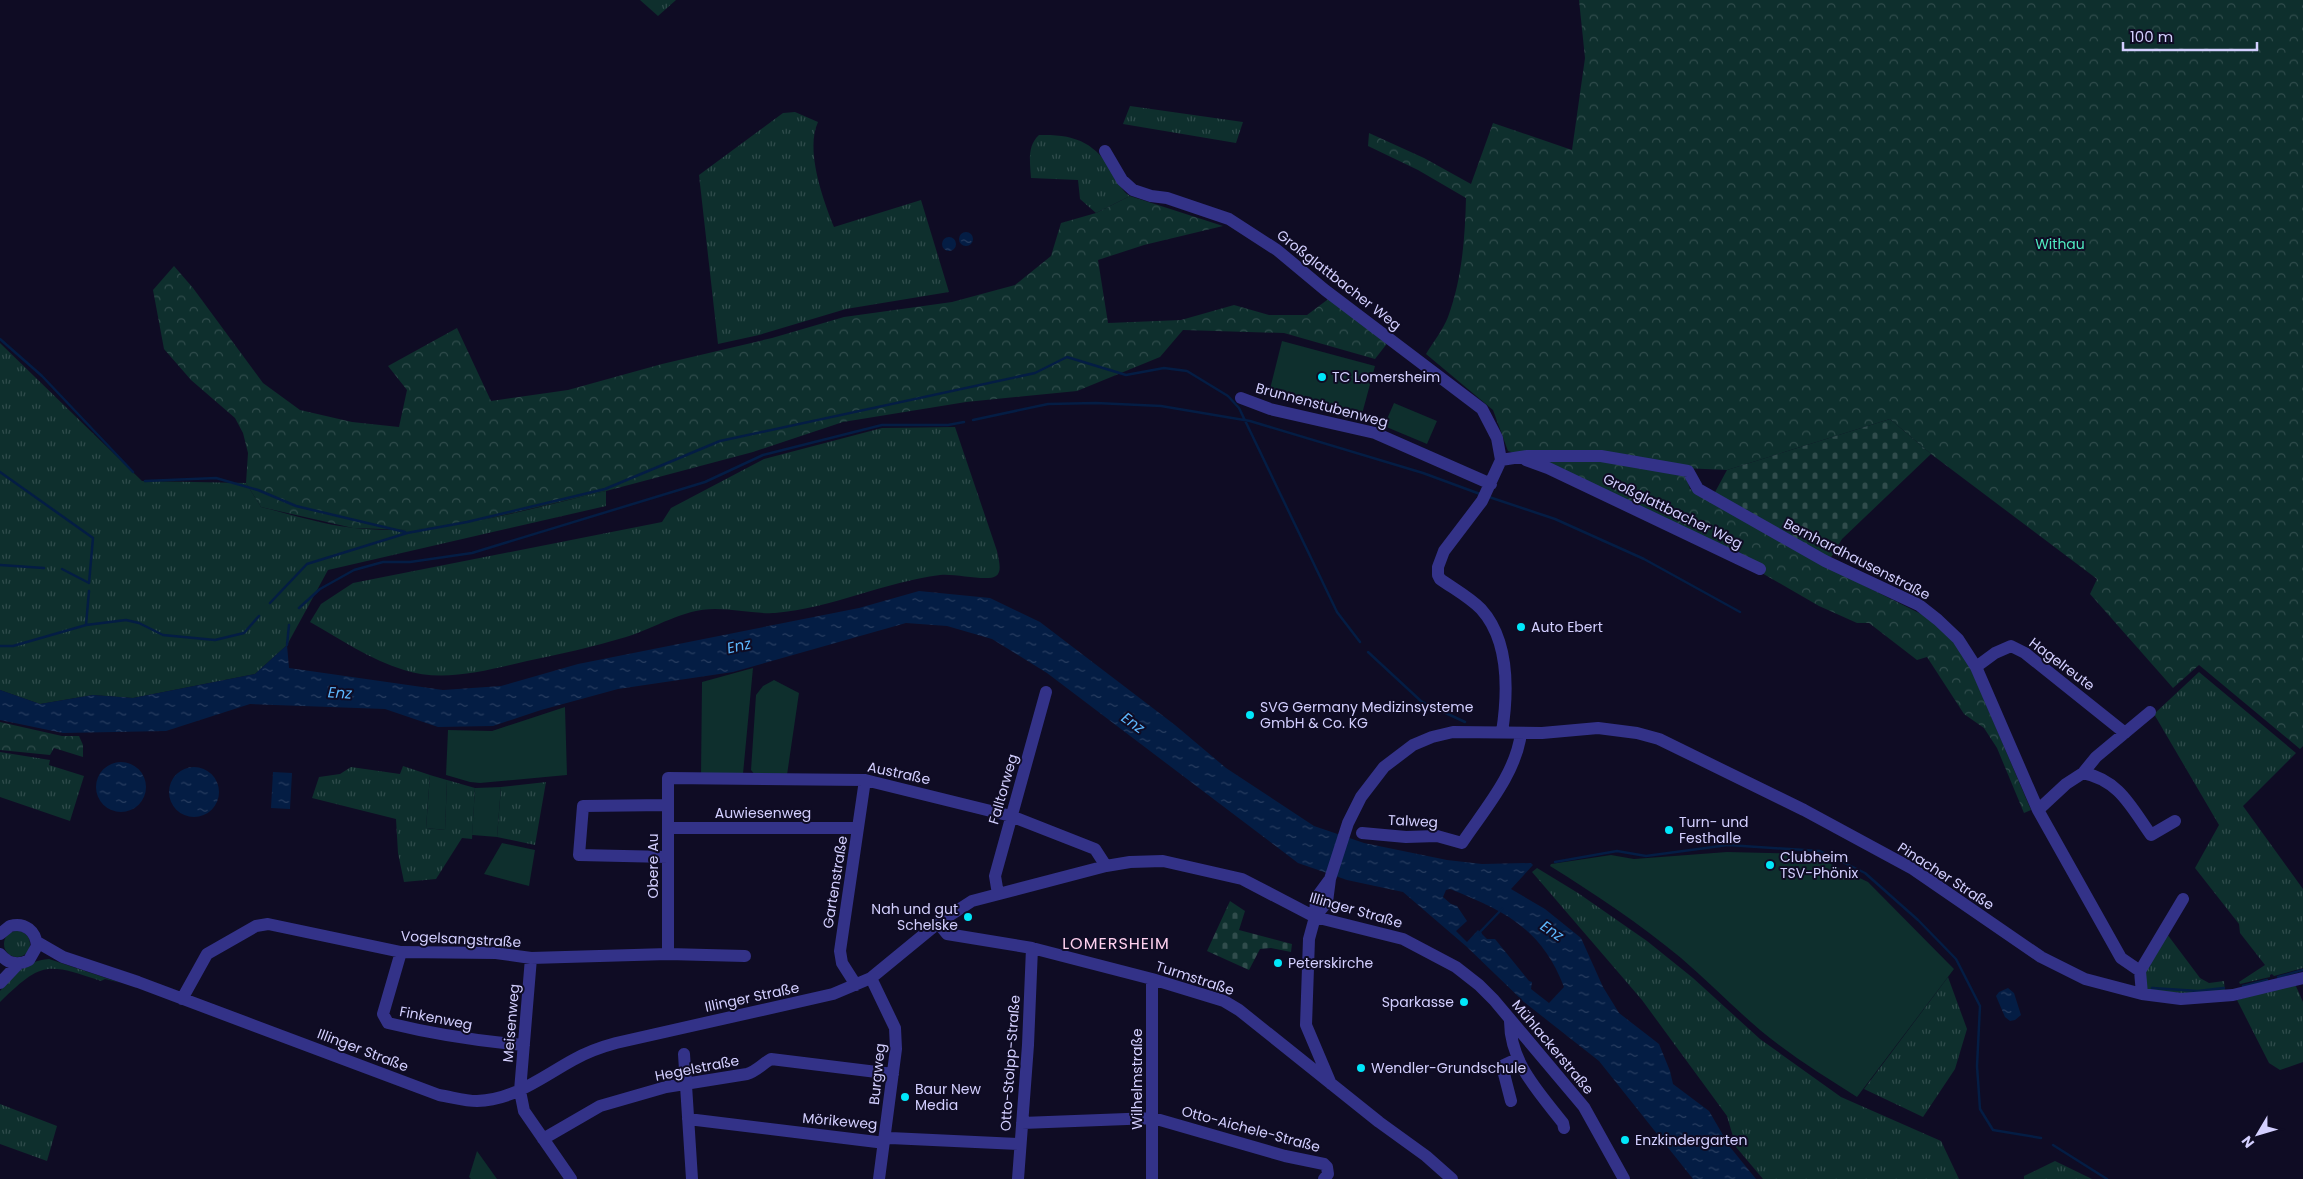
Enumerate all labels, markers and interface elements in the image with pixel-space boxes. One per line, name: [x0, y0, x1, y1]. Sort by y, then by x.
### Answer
scale bar: [2123, 20, 2257, 52]
text: 100 m: [2130, 26, 2173, 47]
street label: Großglattbacher Weg: [1273, 225, 1405, 335]
park label: Withau: [2035, 234, 2085, 254]
place label: TC Lomersheim: [1332, 367, 1440, 387]
marker: TC Lomersheim: [1316, 371, 1328, 383]
street label: Brunnenstubenweg: [1254, 378, 1390, 432]
street label: Großglattbacher Weg: [1600, 468, 1746, 554]
street label: Bernhardhausenstraße: [1780, 513, 1934, 605]
place label: Auto Ebert: [1531, 617, 1603, 637]
marker: Auto Ebert: [1515, 621, 1527, 633]
water label: Enz: [725, 633, 753, 658]
street label: Hagelreute: [2025, 633, 2099, 695]
water label: Enz: [327, 681, 353, 704]
place label: SVG Germany Medizinsysteme GmbH & Co. KG: [1260, 697, 1474, 733]
water label: Enz: [1117, 707, 1149, 738]
marker: SVG Germany Medizinsysteme GmbH & Co. KG: [1244, 709, 1256, 721]
street label: Falltorweg: [983, 751, 1023, 827]
street label: Austraße: [866, 757, 933, 789]
street label: Auwiesenweg: [715, 803, 811, 823]
street label: Talweg: [1387, 810, 1439, 832]
place label: Turn- und Festhalle: [1679, 812, 1749, 848]
marker: Turn- und Festhalle: [1663, 824, 1675, 836]
street label: Obere Au: [643, 833, 663, 899]
street label: Gartenstraße: [818, 834, 852, 930]
street label: Pinacher Straße: [1894, 837, 1998, 915]
place label: Clubheim TSV-Phönix: [1780, 847, 1858, 883]
marker: Clubheim TSV-Phönix: [1764, 859, 1776, 871]
street label: Illinger Straße: [1307, 887, 1405, 933]
place label: Nah und gut Schelske: [871, 899, 958, 935]
marker: Nah und gut Schelske: [962, 911, 974, 923]
water label: Enz: [1536, 915, 1568, 946]
street label: Vogelsangstraße: [400, 926, 522, 952]
district label: LOMERSHEIM: [1062, 932, 1170, 955]
place label: Peterskirche: [1288, 953, 1373, 973]
street label: Turmstraße: [1153, 956, 1237, 1000]
marker: Peterskirche: [1272, 957, 1284, 969]
street label: Illinger Straße: [703, 977, 801, 1017]
street label: Meisenweg: [498, 983, 524, 1063]
place label: Sparkasse: [1382, 992, 1454, 1012]
street label: Otto-Stolpp-Straße: [995, 994, 1025, 1132]
street label: Mühlackerstraße: [1507, 995, 1599, 1099]
marker: Sparkasse: [1458, 996, 1470, 1008]
street label: Finkenweg: [398, 1001, 474, 1035]
street label: Illinger Straße: [315, 1023, 412, 1077]
street label: Wilhelmstraße: [1127, 1028, 1147, 1130]
street label: Burgweg: [864, 1042, 890, 1106]
street label: Hegelstraße: [653, 1050, 741, 1086]
place label: Wendler-Grundschule: [1371, 1058, 1526, 1078]
marker: Wendler-Grundschule: [1355, 1062, 1367, 1074]
place label: Baur New Media: [915, 1079, 981, 1115]
marker: Baur New Media: [899, 1091, 911, 1103]
street label: Otto-Aichele-Straße: [1179, 1101, 1323, 1157]
street label: Mörikeweg: [802, 1108, 878, 1134]
north arrow: [2233, 1109, 2283, 1159]
place label: Enzkindergarten: [1635, 1130, 1747, 1150]
text: N: [2237, 1132, 2259, 1152]
marker: Enzkindergarten: [1619, 1134, 1631, 1146]

